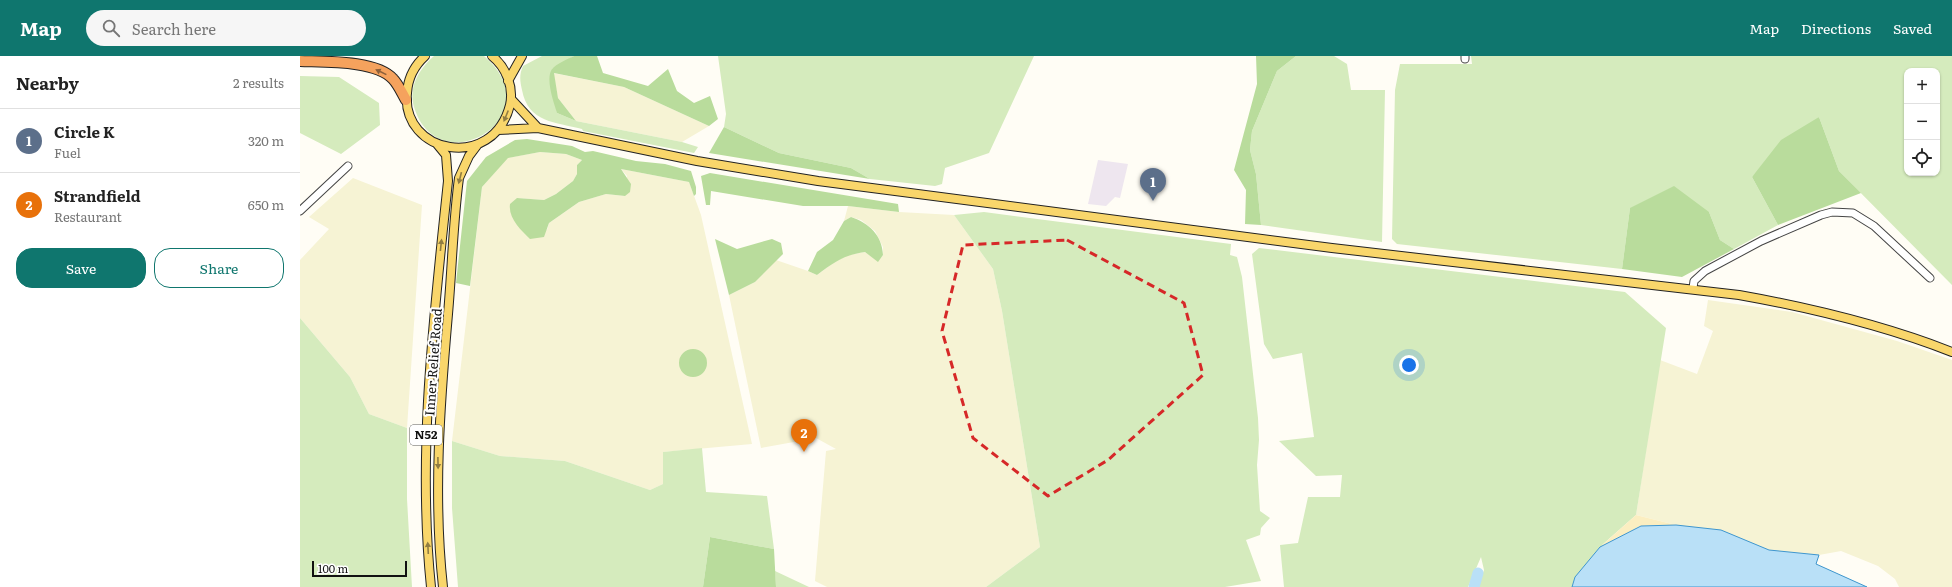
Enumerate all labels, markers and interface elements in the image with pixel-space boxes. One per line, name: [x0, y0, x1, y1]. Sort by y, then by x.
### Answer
search box: [86, 10, 366, 46]
text: Map: [20, 14, 62, 42]
icon: search: [100, 17, 122, 39]
text: Search here: [132, 17, 216, 40]
text: Map: [1749, 18, 1779, 38]
text: Directions: [1801, 18, 1871, 38]
text: Saved: [1893, 18, 1932, 38]
map controls: [1904, 68, 1940, 176]
button: +: [1904, 68, 1940, 104]
one-way arrow: [375, 69, 387, 75]
text: Nearby: [16, 70, 79, 95]
text: 2 results: [233, 73, 284, 92]
button: −: [1904, 104, 1940, 140]
one-way arrow: [502, 111, 508, 123]
text: Circle K: [54, 120, 115, 143]
text: 1: [26, 131, 32, 150]
text: 320 m: [248, 131, 284, 150]
button: locate: [1904, 140, 1940, 176]
text: Fuel: [54, 143, 81, 162]
pin: 1: [1140, 168, 1166, 201]
one-way arrow: [457, 172, 463, 185]
text: Strandfield: [54, 184, 141, 207]
text: 2: [26, 195, 32, 214]
text: 650 m: [248, 195, 284, 214]
text: Restaurant: [54, 207, 122, 226]
one-way arrow: [438, 239, 445, 251]
button: Save: [16, 248, 146, 288]
button: Share: [154, 248, 284, 288]
street label: Inner Relief Road: [419, 307, 446, 416]
your location: [1399, 355, 1419, 375]
pin: 2: [791, 419, 817, 452]
road number: N52: [410, 425, 442, 445]
one-way arrow: [435, 457, 442, 469]
one-way arrow: [424, 542, 431, 554]
scale bar: [312, 559, 407, 578]
text: 100 m: [318, 560, 348, 576]

